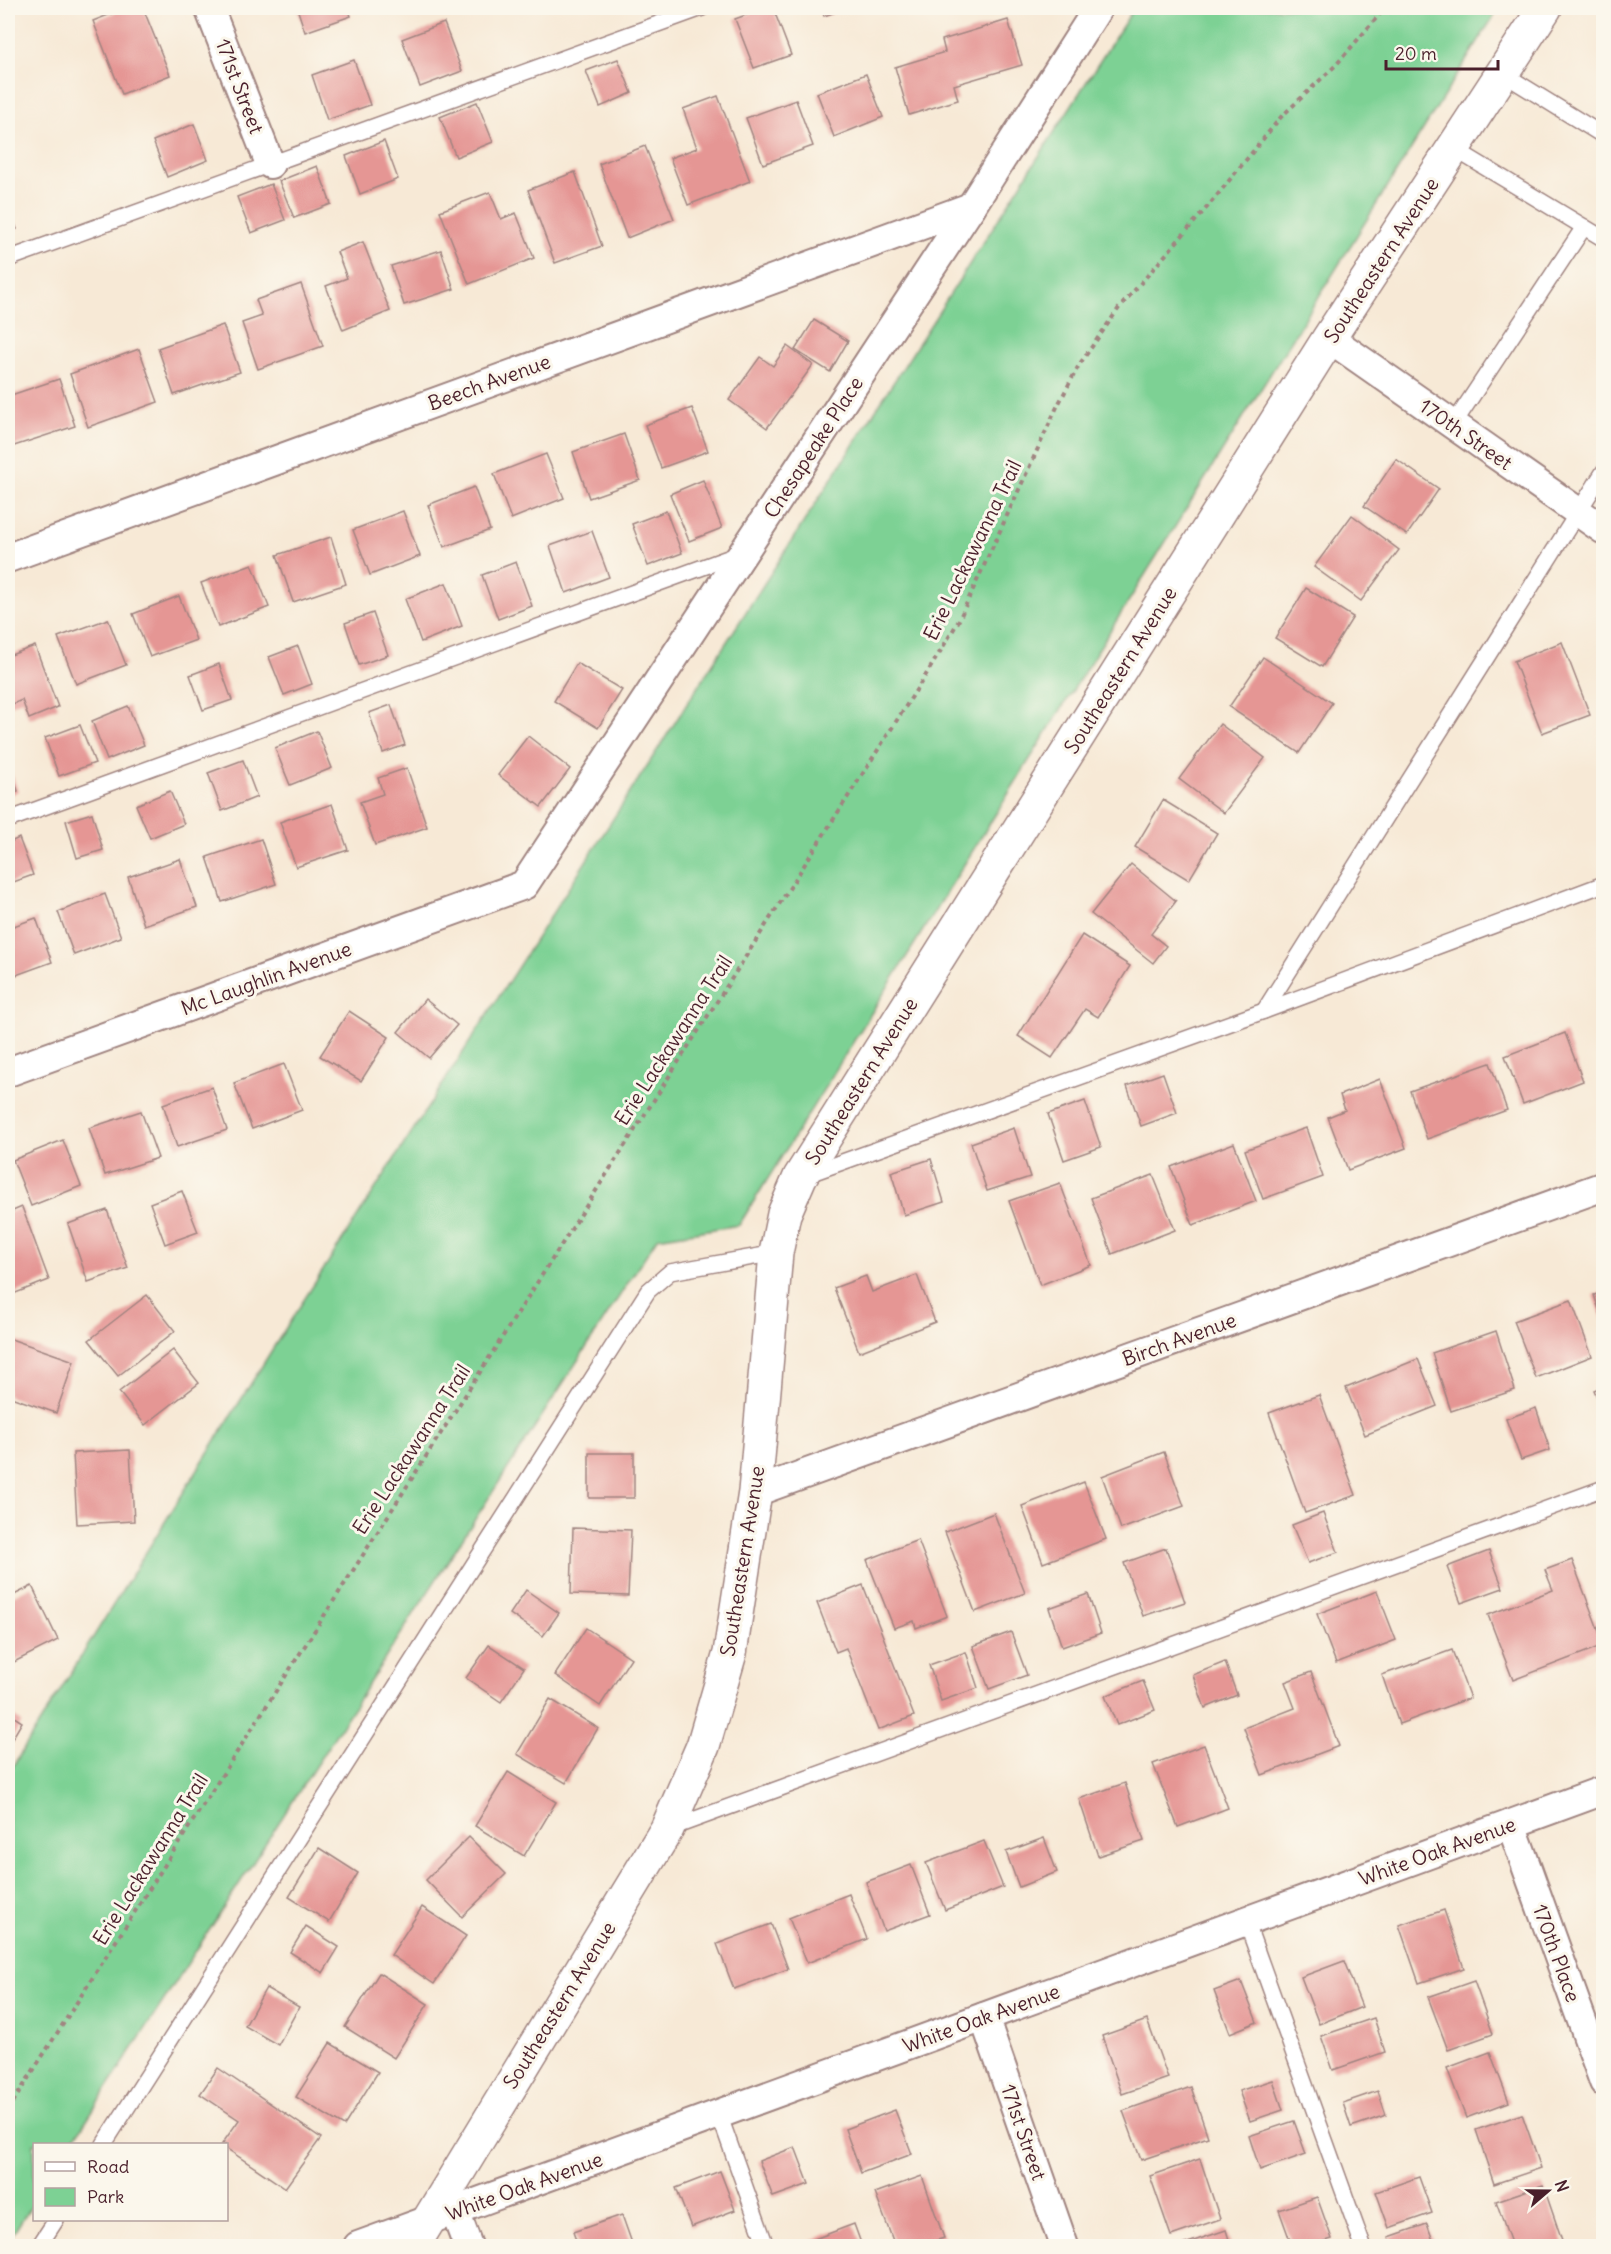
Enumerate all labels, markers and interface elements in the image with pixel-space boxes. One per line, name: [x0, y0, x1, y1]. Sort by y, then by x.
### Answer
scale bar: [1386, 33, 1498, 71]
street label: 171st Street: [210, 35, 270, 137]
text: 20 m: [1395, 42, 1437, 65]
street label: Southeastern Avenue: [1318, 172, 1444, 348]
street label: Beech Avenue: [424, 348, 554, 416]
street label: Chesapeake Place: [758, 372, 868, 522]
street label: 170th Street: [1415, 393, 1517, 475]
street label: Erie Lackawanna Trail: [917, 456, 1027, 644]
street label: Southeastern Avenue: [1058, 582, 1182, 758]
street label: Mc Laughlin Avenue: [177, 936, 355, 1020]
street label: Erie Lackawanna Trail: [609, 950, 737, 1130]
street label: Southeastern Avenue: [799, 993, 923, 1169]
street label: Birch Avenue: [1119, 1307, 1239, 1371]
street label: Erie Lackawanna Trail: [347, 1359, 475, 1539]
street label: Southeastern Avenue: [715, 1464, 769, 1658]
street label: Erie Lackawanna Trail: [87, 1769, 213, 1949]
street label: White Oak Avenue: [1355, 1811, 1519, 1891]
street label: 170th Place: [1528, 1901, 1586, 2005]
street label: Southeastern Avenue: [497, 1917, 621, 2093]
street label: White Oak Avenue: [899, 1978, 1063, 2058]
street label: 171st Street: [996, 2081, 1052, 2183]
legend: [33, 2143, 228, 2221]
street label: White Oak Avenue: [442, 2146, 606, 2226]
text: Road: [87, 2155, 130, 2178]
north arrow: [1518, 2161, 1578, 2221]
text: N: [1551, 2177, 1573, 2194]
text: Park: [87, 2185, 124, 2208]

